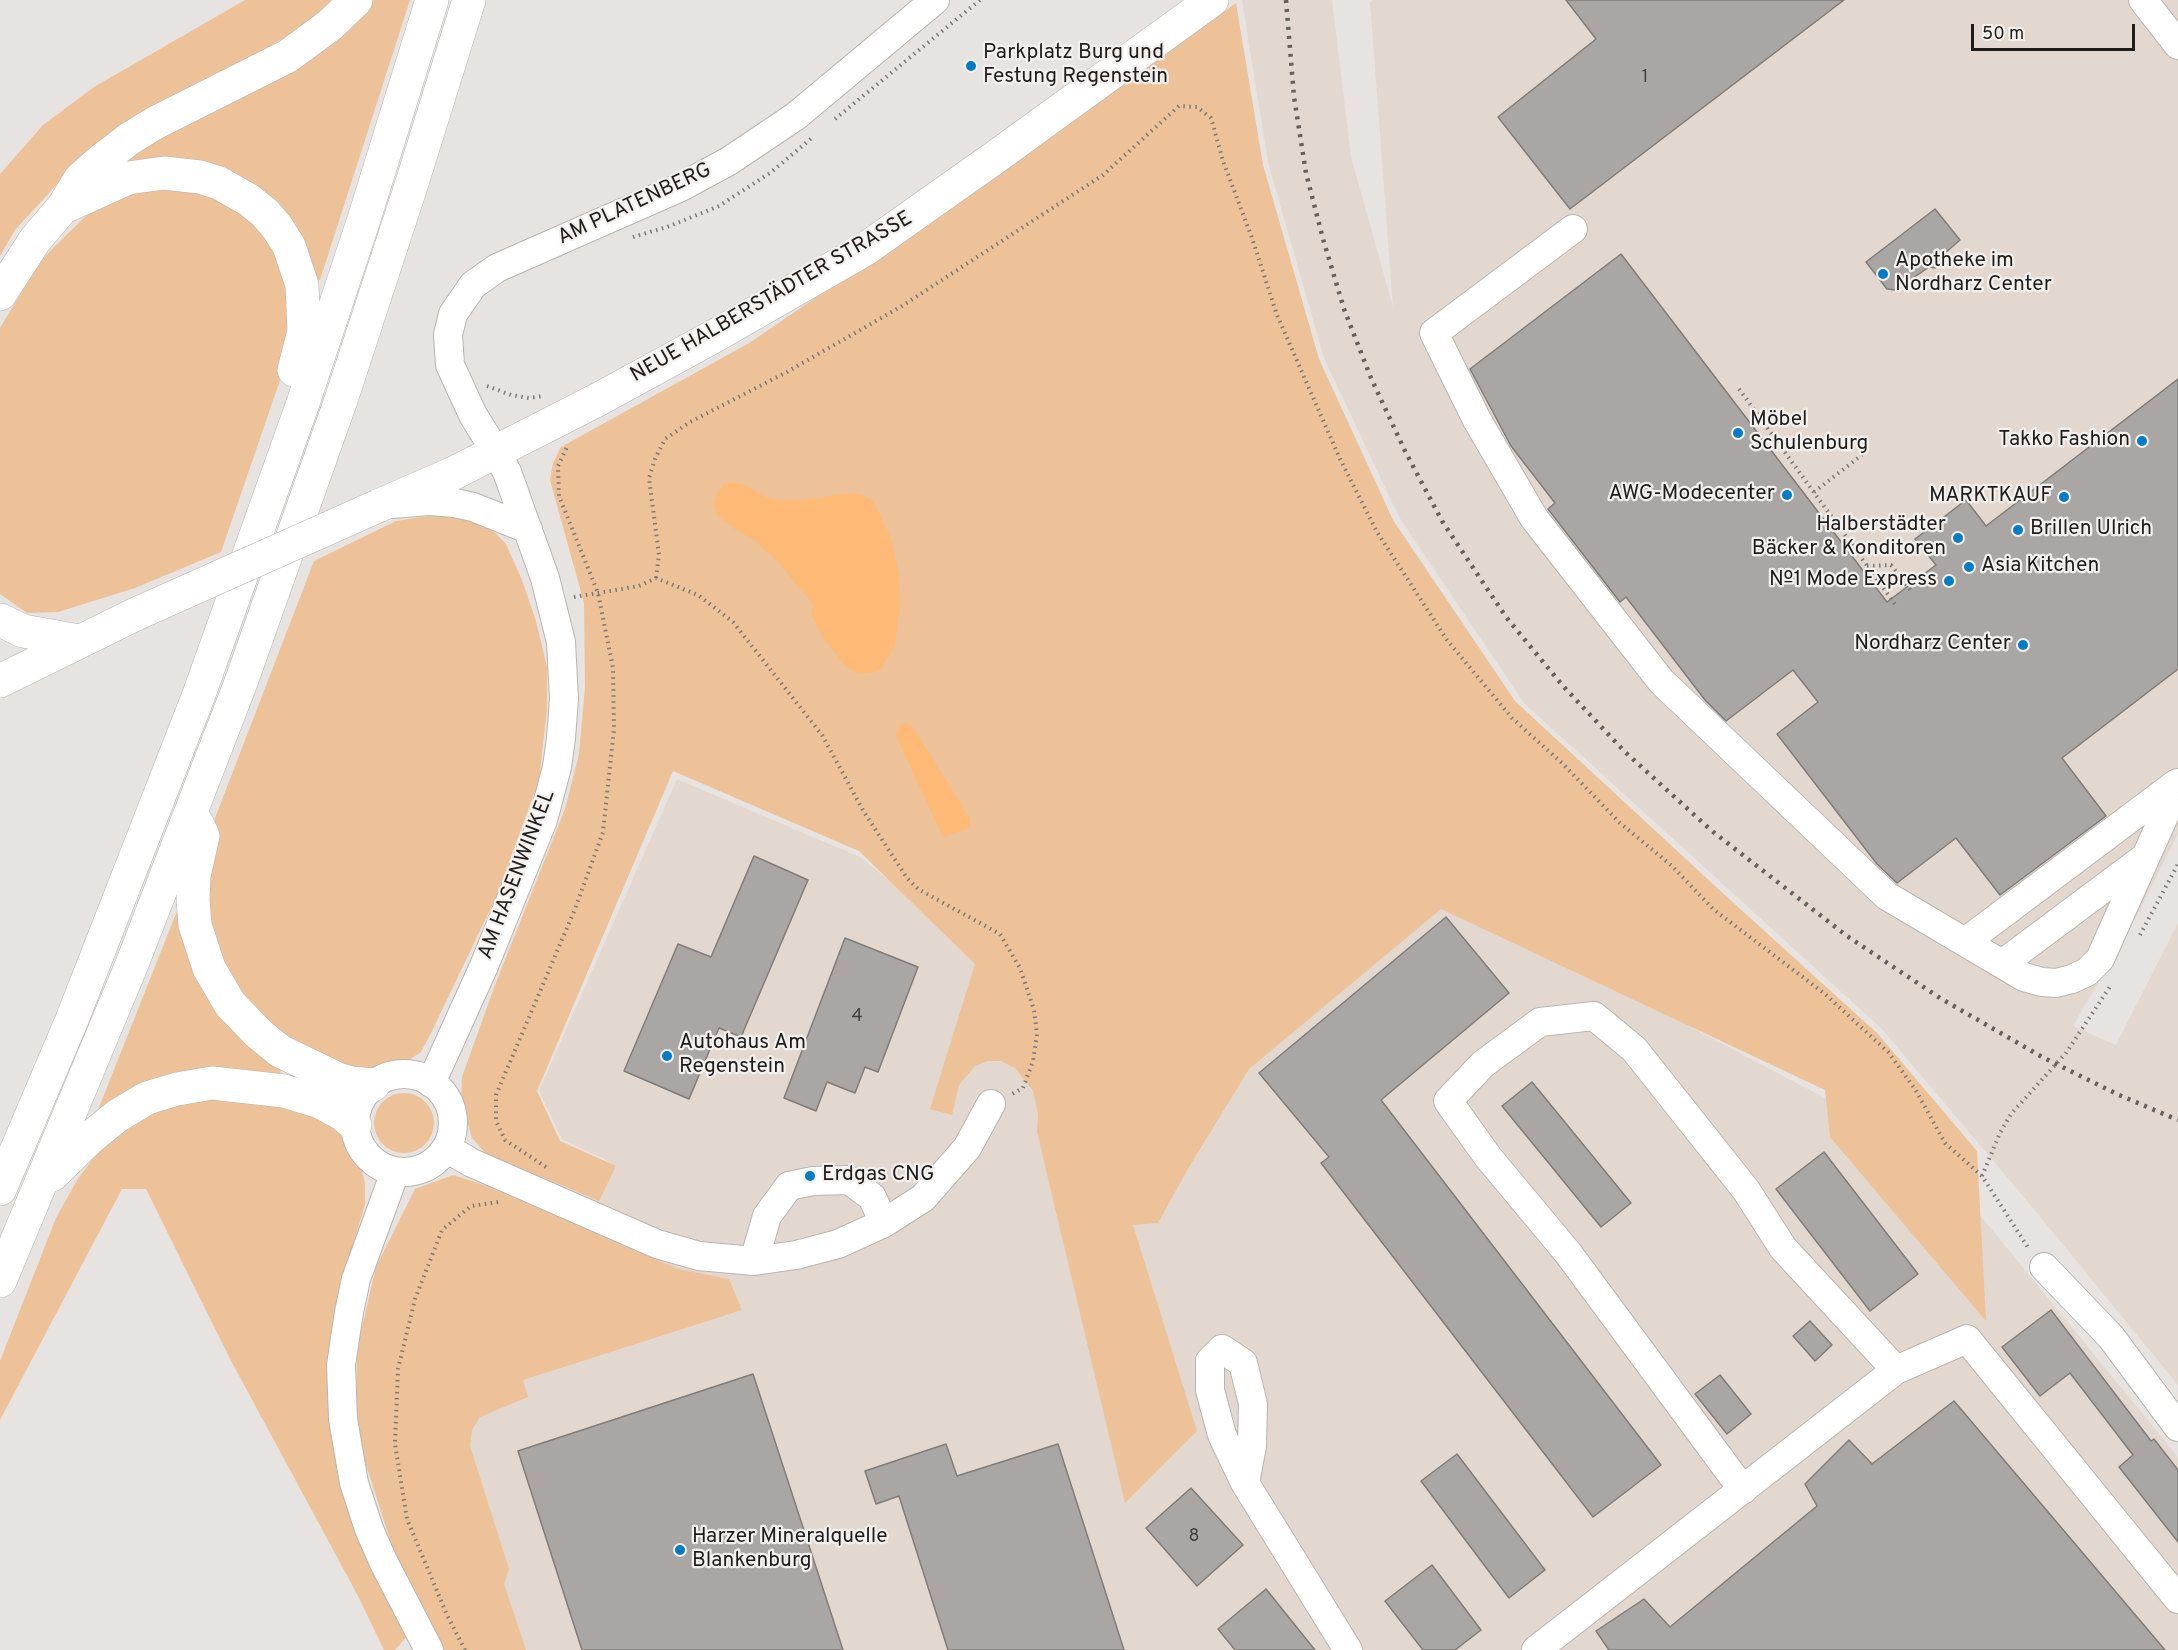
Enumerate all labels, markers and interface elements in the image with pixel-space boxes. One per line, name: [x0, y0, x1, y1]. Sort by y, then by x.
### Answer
scale bar: [1974, 12, 2138, 50]
text: 50 m: [1982, 23, 2024, 46]
place label: Parkplatz Burg und Festung Regenstein: [983, 41, 1168, 91]
marker: Parkplatz Burg und Festung Regenstein: [964, 59, 978, 73]
house number: 1: [1642, 67, 1648, 89]
street label: AM PLATENBERG: [554, 158, 716, 252]
street label: NEUE HALBERSTÄDTER STRASSE: [627, 207, 917, 389]
place label: Apotheke im Nordharz Center: [1895, 249, 2052, 299]
marker: Apotheke im Nordharz Center: [1876, 267, 1890, 281]
place label: Möbel Schulenburg: [1750, 408, 1868, 458]
marker: Möbel Schulenburg: [1731, 426, 1745, 440]
place label: Takko Fashion: [1998, 428, 2130, 454]
marker: Takko Fashion: [2135, 434, 2149, 448]
place label: AWG-Modecenter: [1609, 482, 1775, 508]
place label: MARKTKAUF: [1929, 484, 2052, 510]
marker: AWG-Modecenter: [1780, 488, 1794, 502]
marker: MARKTKAUF: [2057, 490, 2071, 504]
place label: Halberstädter Bäcker & Konditoren: [1752, 513, 1946, 563]
place label: Brillen Ulrich: [2030, 517, 2152, 543]
marker: Brillen Ulrich: [2011, 523, 2025, 537]
marker: Halberstädter Bäcker & Konditoren: [1951, 531, 1965, 545]
place label: Asia Kitchen: [1981, 554, 2099, 580]
marker: Asia Kitchen: [1962, 560, 1976, 574]
place label: №1 Mode Express: [1769, 568, 1937, 594]
marker: №1 Mode Express: [1942, 574, 1956, 588]
place label: Nordharz Center: [1854, 632, 2011, 658]
marker: Nordharz Center: [2016, 638, 2030, 652]
street label: AM HASENWINKEL: [474, 787, 562, 963]
house number: 4: [851, 1006, 863, 1028]
place label: Autohaus Am Regenstein: [679, 1031, 806, 1081]
marker: Autohaus Am Regenstein: [660, 1049, 674, 1063]
place label: Erdgas CNG: [822, 1163, 934, 1189]
marker: Erdgas CNG: [803, 1169, 817, 1183]
place label: Harzer Mineralquelle Blankenburg: [692, 1525, 888, 1575]
house number: 8: [1189, 1526, 1199, 1548]
marker: Harzer Mineralquelle Blankenburg: [673, 1543, 687, 1557]

